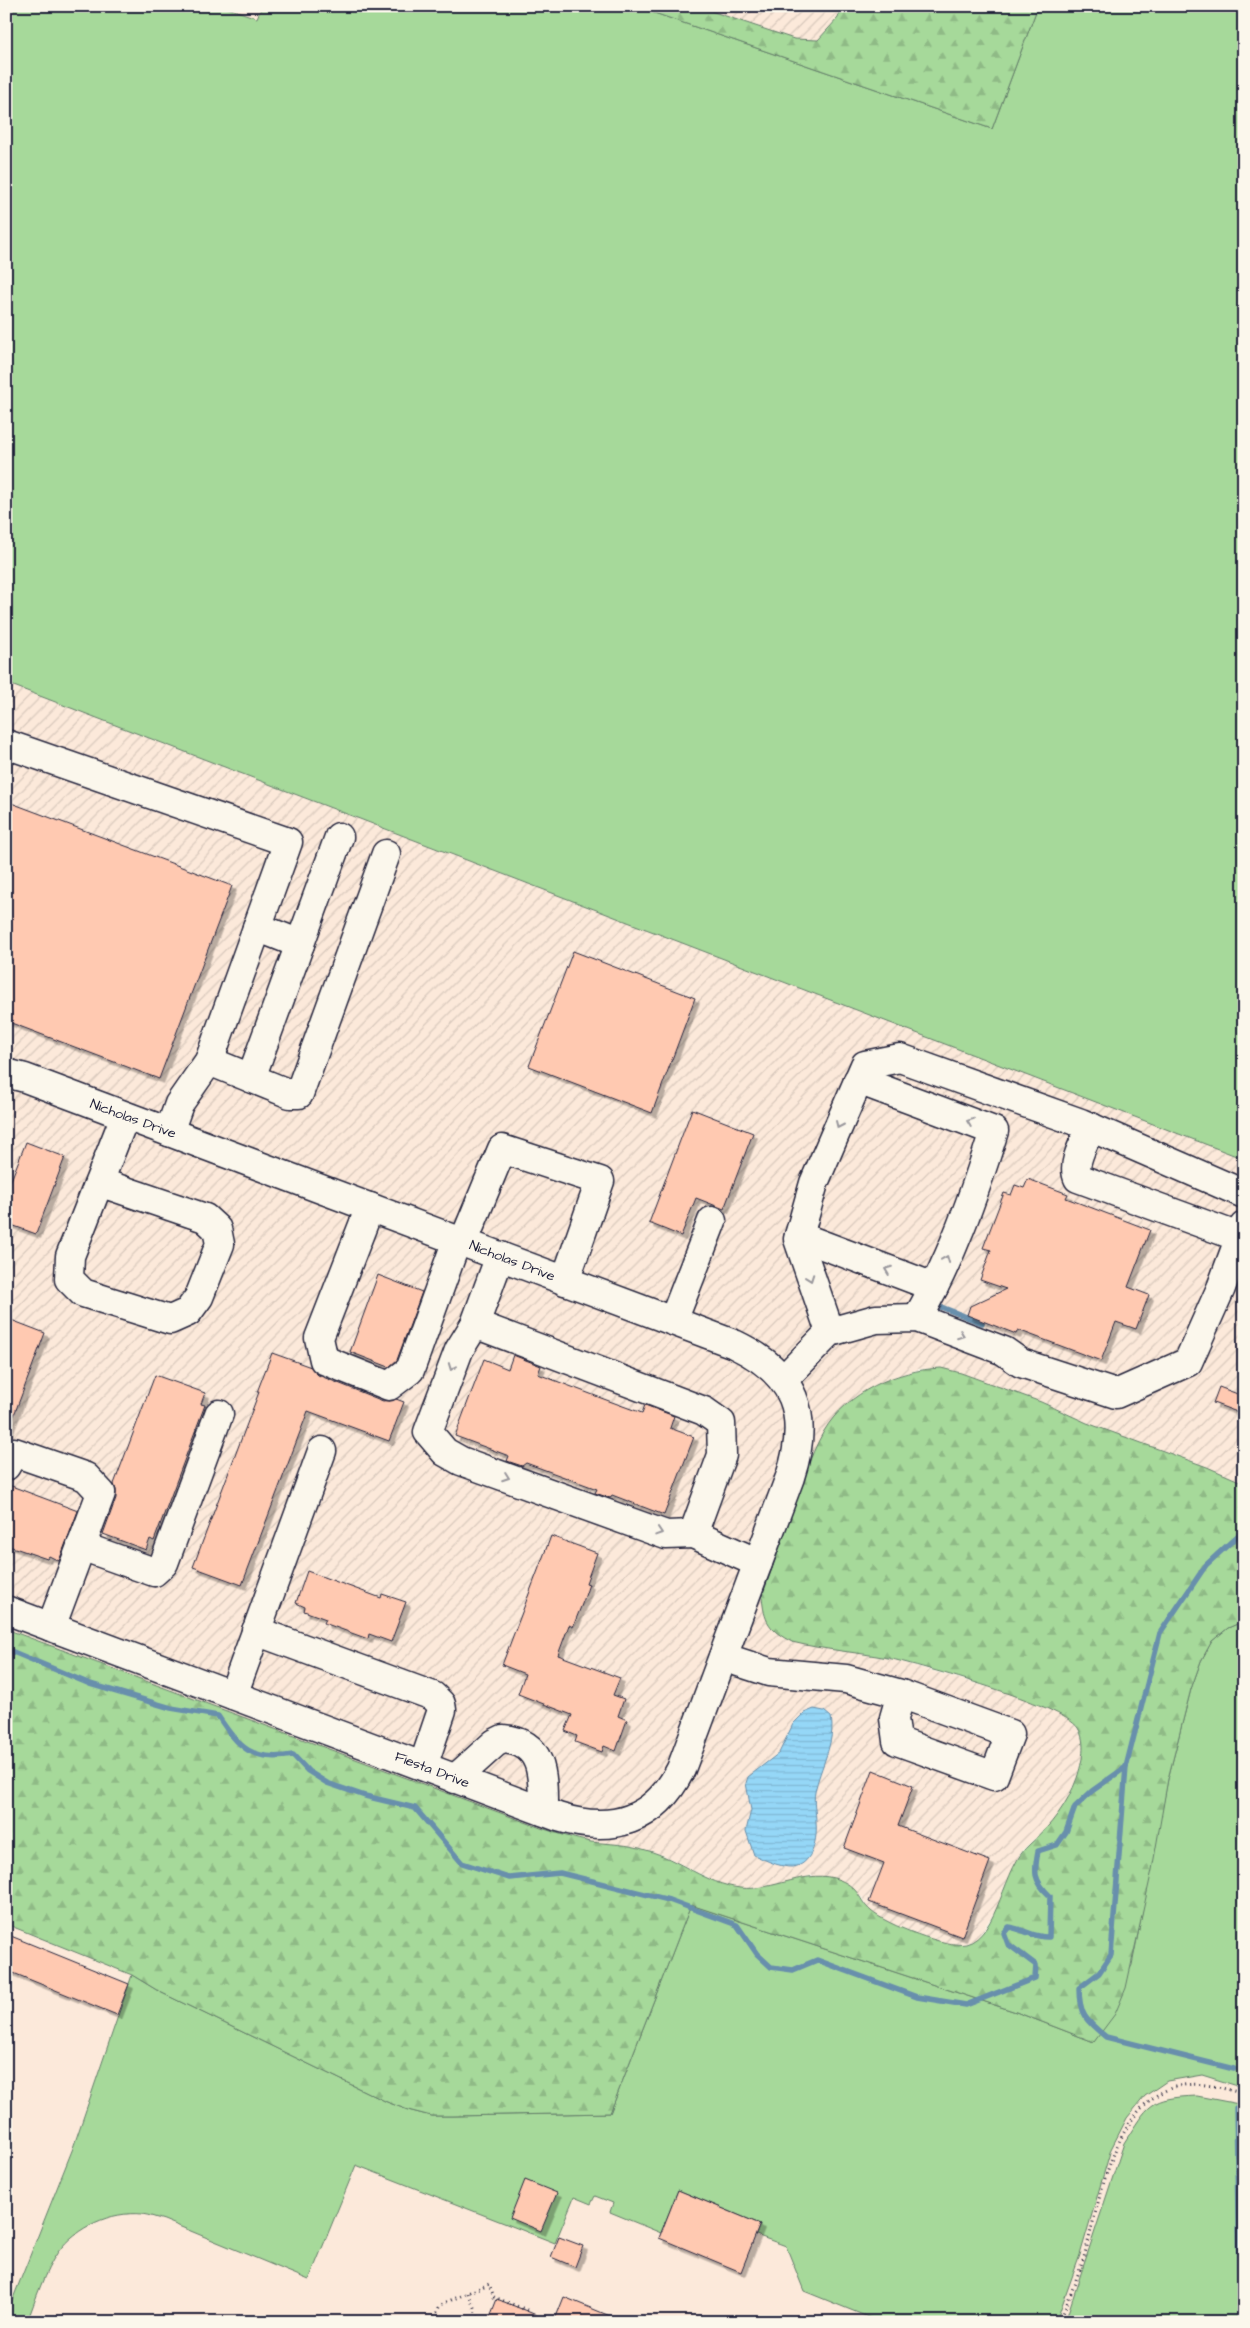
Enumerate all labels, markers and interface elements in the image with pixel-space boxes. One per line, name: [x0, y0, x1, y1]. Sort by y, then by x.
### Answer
street label: Nicholas Drive: [87, 1094, 179, 1144]
one-way arrow: [966, 1118, 974, 1128]
one-way arrow: [834, 1120, 845, 1129]
street label: Nicholas Drive: [466, 1235, 558, 1287]
one-way arrow: [940, 1255, 951, 1264]
one-way arrow: [884, 1265, 893, 1276]
one-way arrow: [804, 1273, 814, 1282]
one-way arrow: [956, 1329, 964, 1339]
one-way arrow: [448, 1362, 459, 1371]
one-way arrow: [501, 1471, 510, 1481]
one-way arrow: [654, 1527, 663, 1537]
street label: Fiesta Drive: [392, 1747, 473, 1794]

